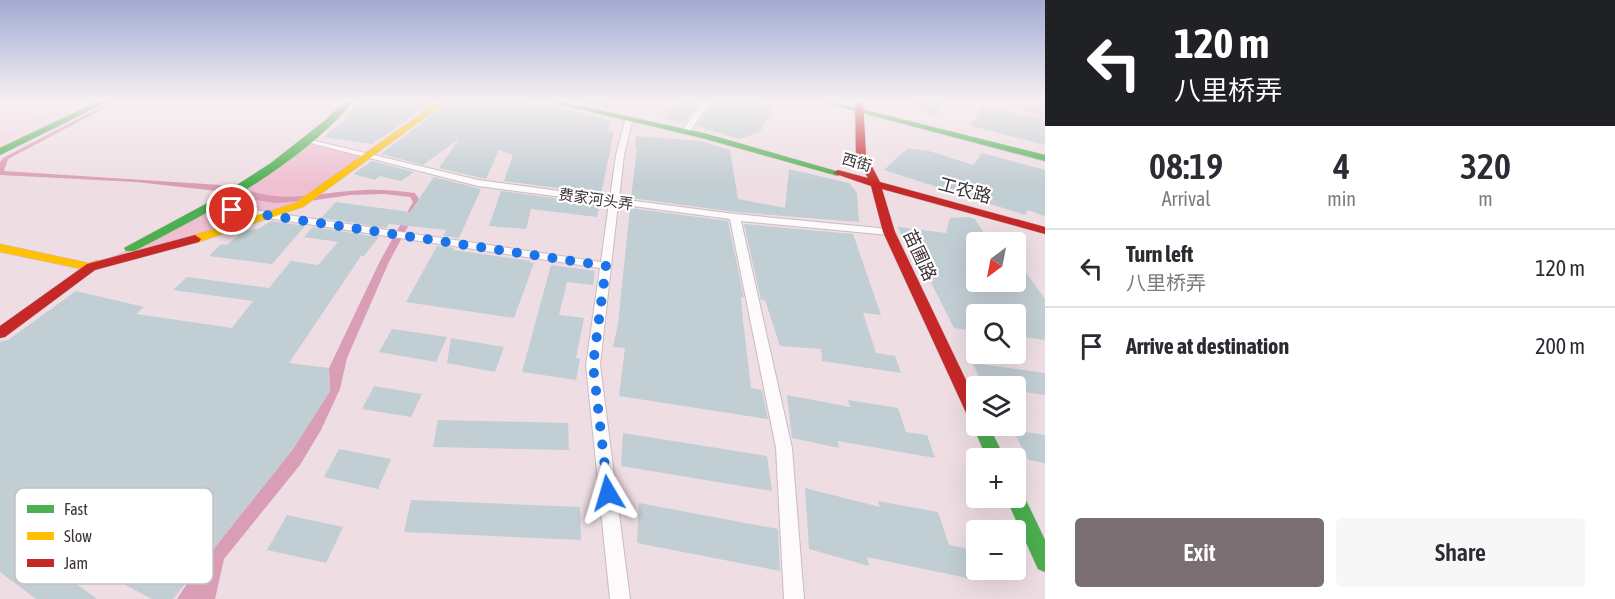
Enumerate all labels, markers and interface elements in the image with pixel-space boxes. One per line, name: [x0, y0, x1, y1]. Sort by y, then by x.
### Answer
text: 120 m: [1174, 19, 1269, 67]
icon: left: [1075, 24, 1153, 102]
text: 八里桥弄: [1174, 75, 1282, 106]
text: 08:19: [1149, 145, 1223, 187]
text: 4: [1333, 145, 1350, 187]
text: 320: [1460, 145, 1511, 187]
street label: 西街: [840, 150, 874, 174]
street label: 工农路: [936, 173, 994, 207]
pin: [206, 184, 257, 235]
street label: 费家河头弄: [558, 185, 634, 213]
text: Arrival: [1162, 187, 1211, 210]
text: min: [1327, 187, 1356, 210]
text: m: [1478, 187, 1493, 210]
icon: arrive: [215, 193, 248, 226]
street label: 苗圃路: [899, 226, 941, 284]
north arrow: [966, 232, 1026, 292]
map controls: [966, 232, 1026, 580]
text: Turn left: [1126, 241, 1193, 267]
icon: left: [1075, 252, 1108, 285]
text: 120 m: [1535, 255, 1585, 281]
text: 八里桥弄: [1126, 271, 1206, 294]
button: search: [966, 304, 1026, 364]
icon: arrive: [1075, 330, 1108, 363]
text: Arrive at destination: [1126, 333, 1289, 359]
text: 200 m: [1535, 333, 1585, 359]
button: layers: [966, 376, 1026, 436]
button: +: [966, 448, 1026, 508]
position arrow: [576, 461, 640, 525]
legend: [15, 488, 213, 584]
text: Fast: [64, 500, 88, 518]
button: Exit: [1075, 518, 1324, 587]
button: Share: [1336, 518, 1585, 587]
button: −: [966, 520, 1026, 580]
text: Slow: [64, 527, 92, 545]
text: Jam: [64, 554, 88, 572]

